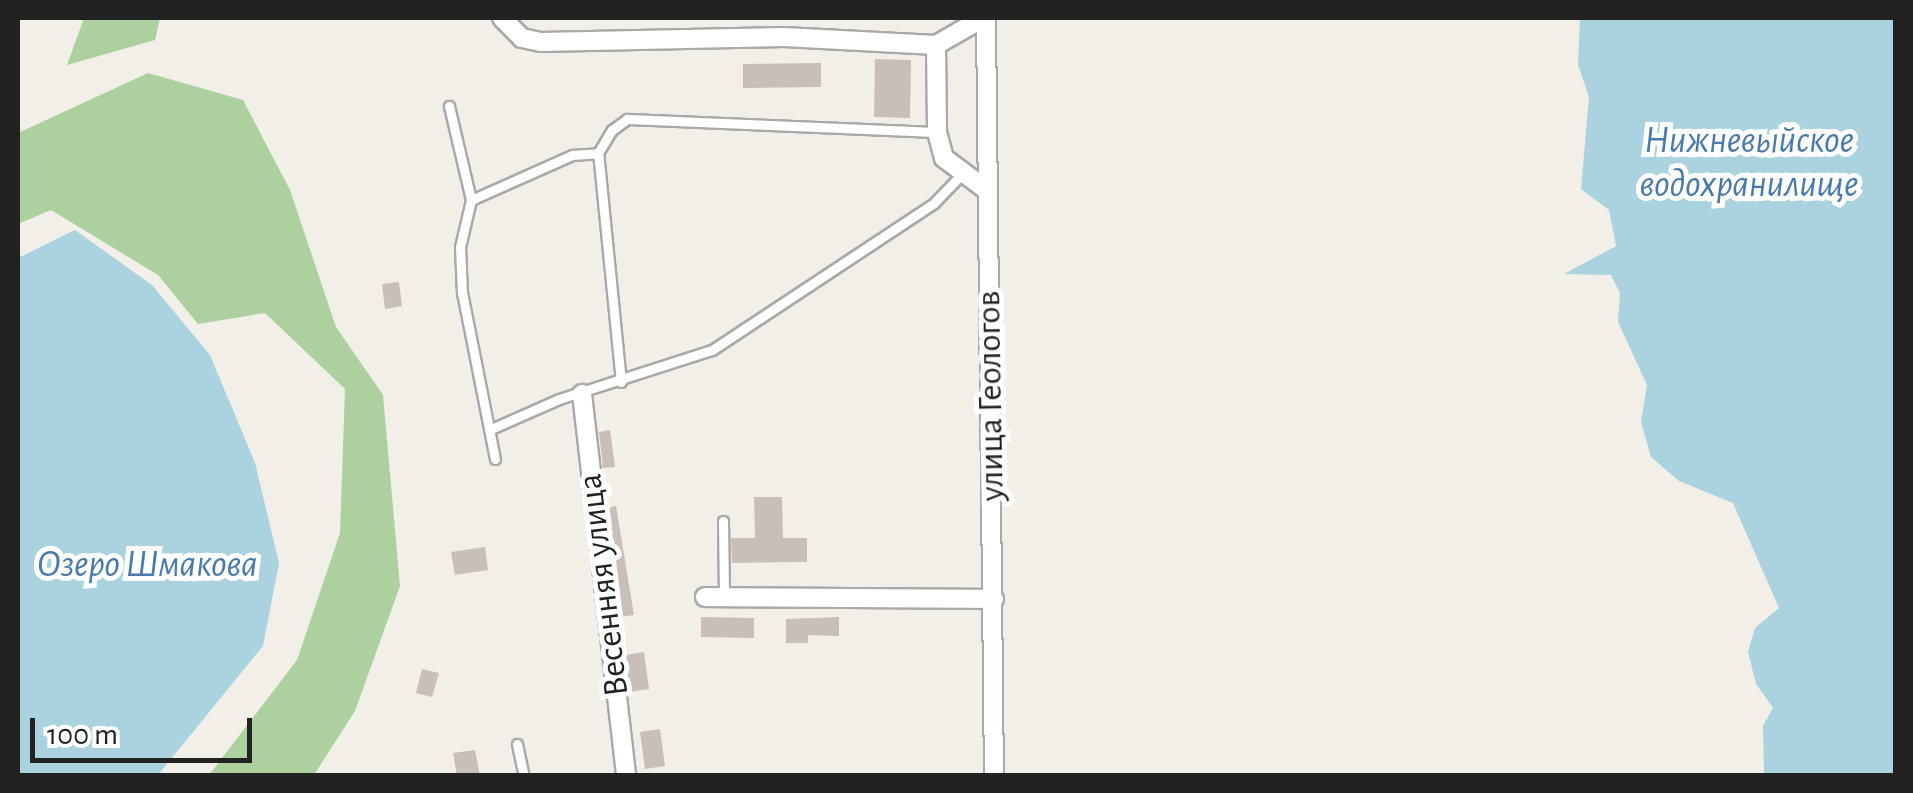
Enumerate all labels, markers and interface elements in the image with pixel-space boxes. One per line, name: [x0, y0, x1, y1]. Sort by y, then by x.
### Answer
water label: Нижневыйское водохранилище: [1640, 119, 1858, 208]
street label: улица Геологов: [968, 290, 1014, 502]
street label: Весенняя улица: [570, 471, 638, 699]
water label: Озеро Шмакова: [36, 543, 258, 589]
scale bar: [35, 698, 258, 760]
text: 100 m: [47, 720, 118, 750]

